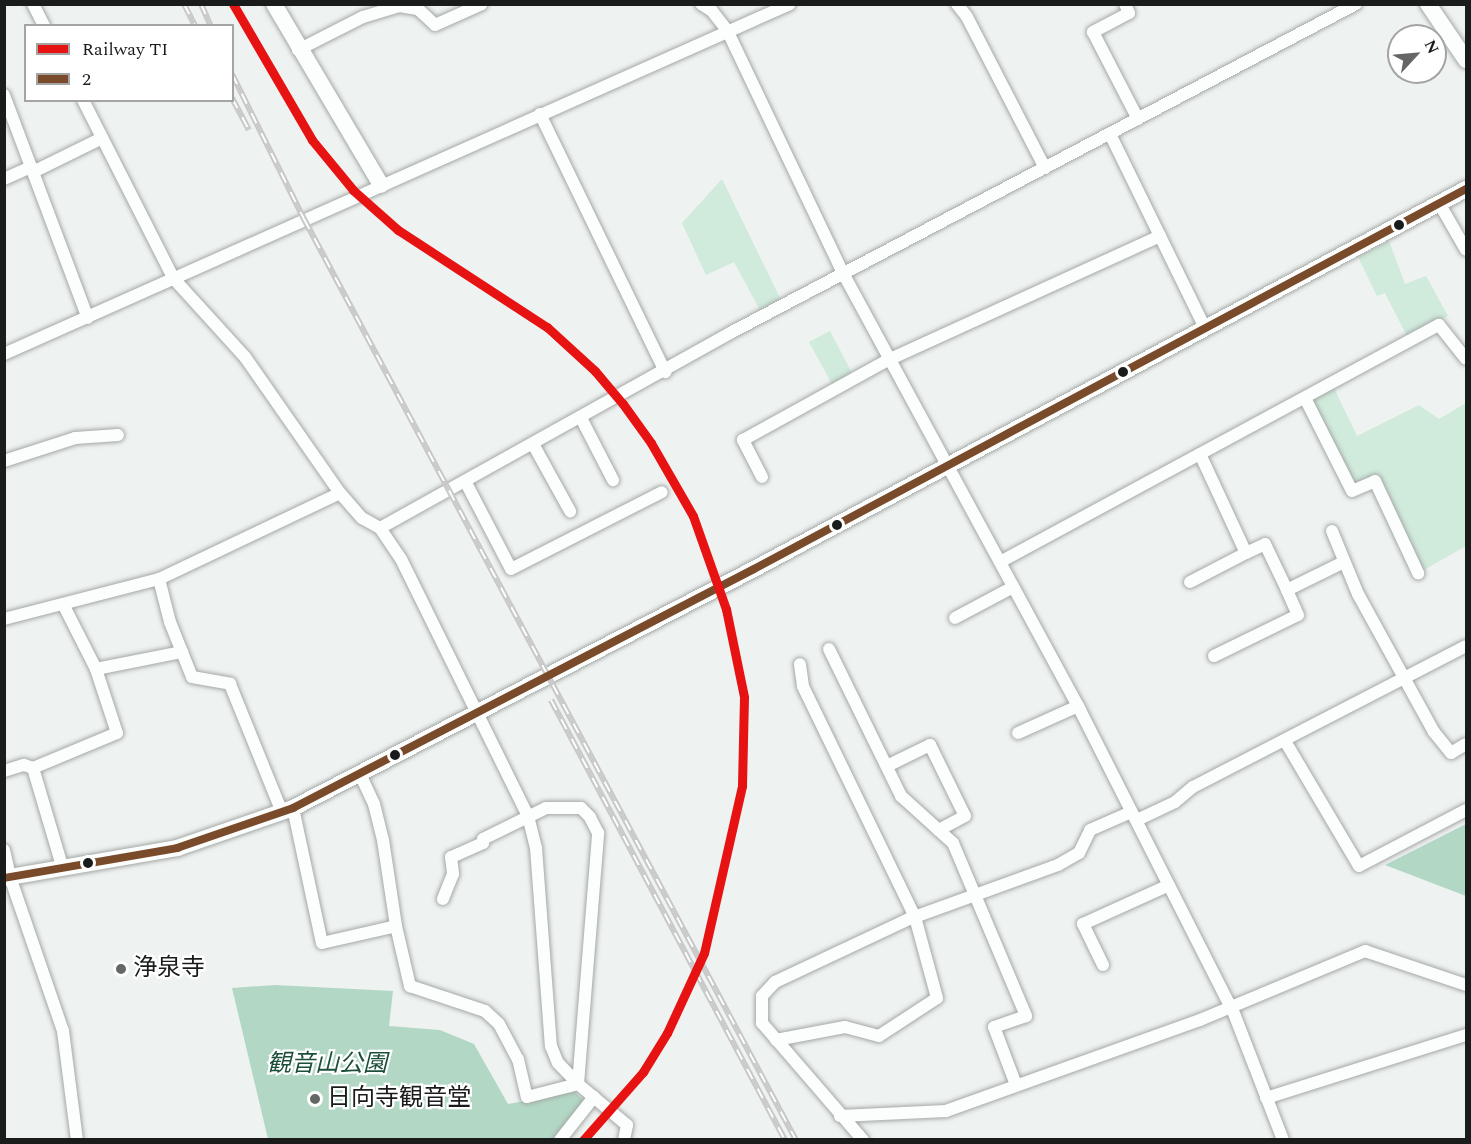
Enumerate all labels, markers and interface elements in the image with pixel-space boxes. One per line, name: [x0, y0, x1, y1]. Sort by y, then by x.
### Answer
legend: [24, 24, 234, 102]
north arrow: [1387, 24, 1447, 84]
text: Railway TI: [82, 36, 168, 63]
text: N: [1418, 36, 1445, 58]
text: 2: [82, 66, 91, 93]
unlabelled marker: [1393, 219, 1405, 231]
unlabelled marker: [1117, 366, 1129, 378]
unlabelled marker: [831, 519, 843, 531]
unlabelled marker: [389, 749, 401, 761]
unlabelled marker: [82, 857, 94, 869]
place label: 浄泉寺: [133, 955, 205, 983]
marker: 浄泉寺: [114, 962, 128, 976]
park label: 観音山公園: [267, 1051, 387, 1079]
place label: 日向寺観音堂: [327, 1085, 471, 1113]
marker: 日向寺観音堂: [308, 1092, 322, 1106]

